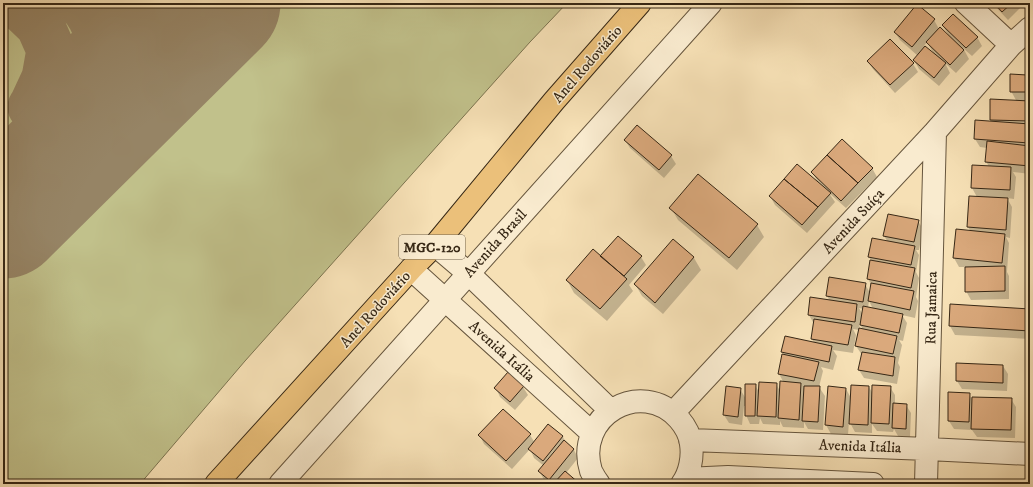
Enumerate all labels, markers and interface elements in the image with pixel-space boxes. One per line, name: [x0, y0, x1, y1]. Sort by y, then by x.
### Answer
street label: Anel Rodoviário: [548, 22, 626, 107]
street label: Avenida Suíça: [818, 184, 889, 258]
street label: Avenida Brasil: [460, 205, 531, 281]
road number: MGC-120: [399, 235, 465, 259]
street label: Anel Rodoviário: [336, 267, 415, 352]
street label: Rua Jamaica: [921, 271, 942, 345]
street label: Avenida Itália: [465, 317, 539, 387]
street label: Avenida Itália: [818, 436, 902, 457]

